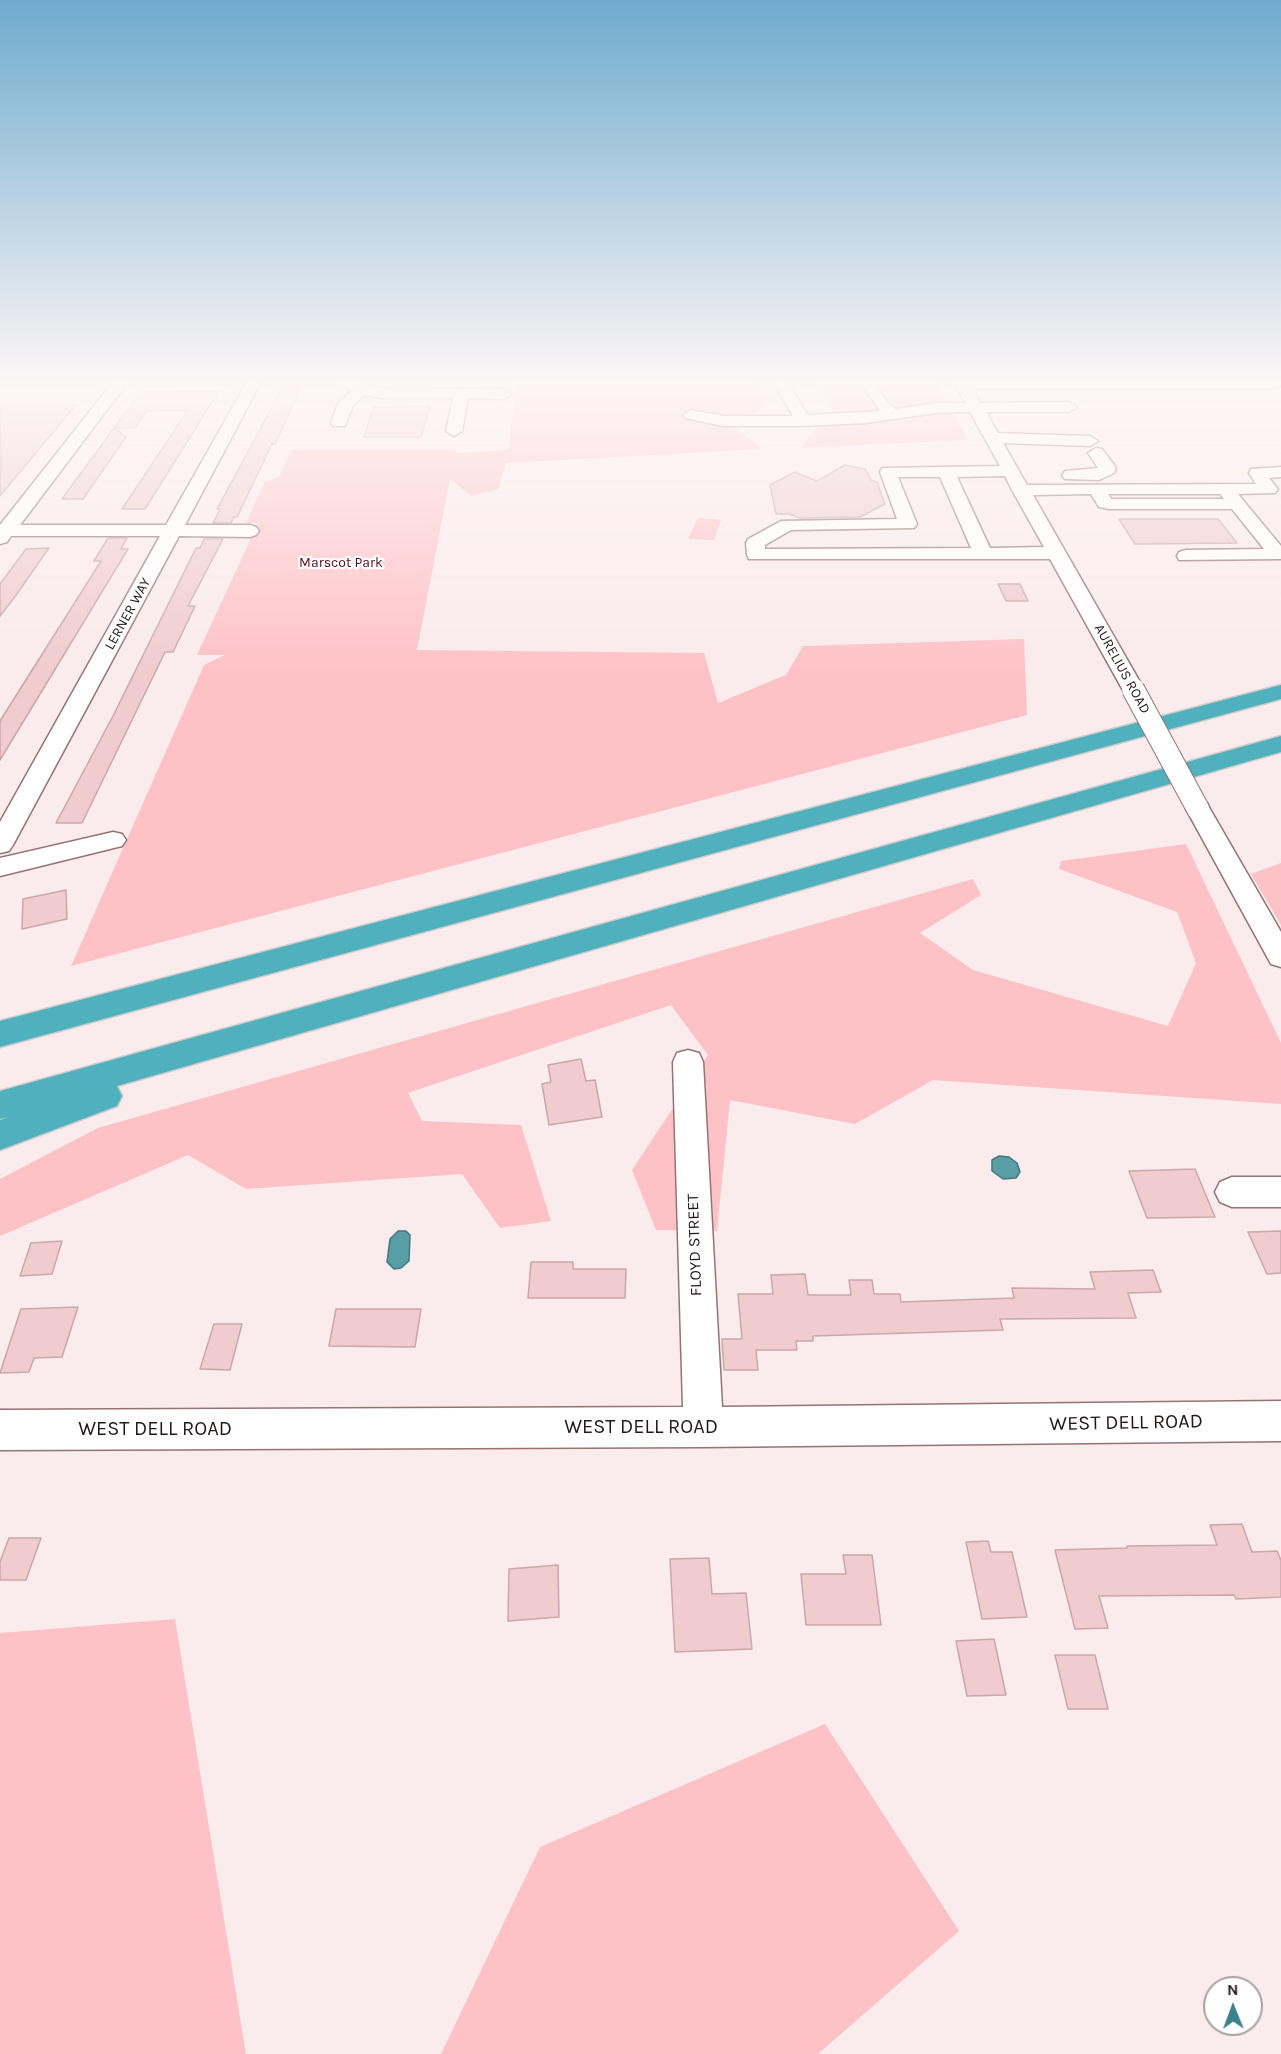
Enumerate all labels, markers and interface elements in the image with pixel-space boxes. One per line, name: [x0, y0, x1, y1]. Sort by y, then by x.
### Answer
park label: Marscot Park: [299, 555, 383, 571]
street label: LERNER WAY: [101, 575, 155, 653]
street label: AURELIUS ROAD: [1090, 621, 1154, 717]
street label: FLOYD STREET: [684, 1193, 706, 1297]
street label: WEST DELL ROAD: [1049, 1410, 1203, 1436]
street label: WEST DELL ROAD: [564, 1415, 718, 1439]
street label: WEST DELL ROAD: [78, 1417, 232, 1441]
north arrow: [1203, 1976, 1263, 2036]
text: N: [1227, 1980, 1239, 1999]

